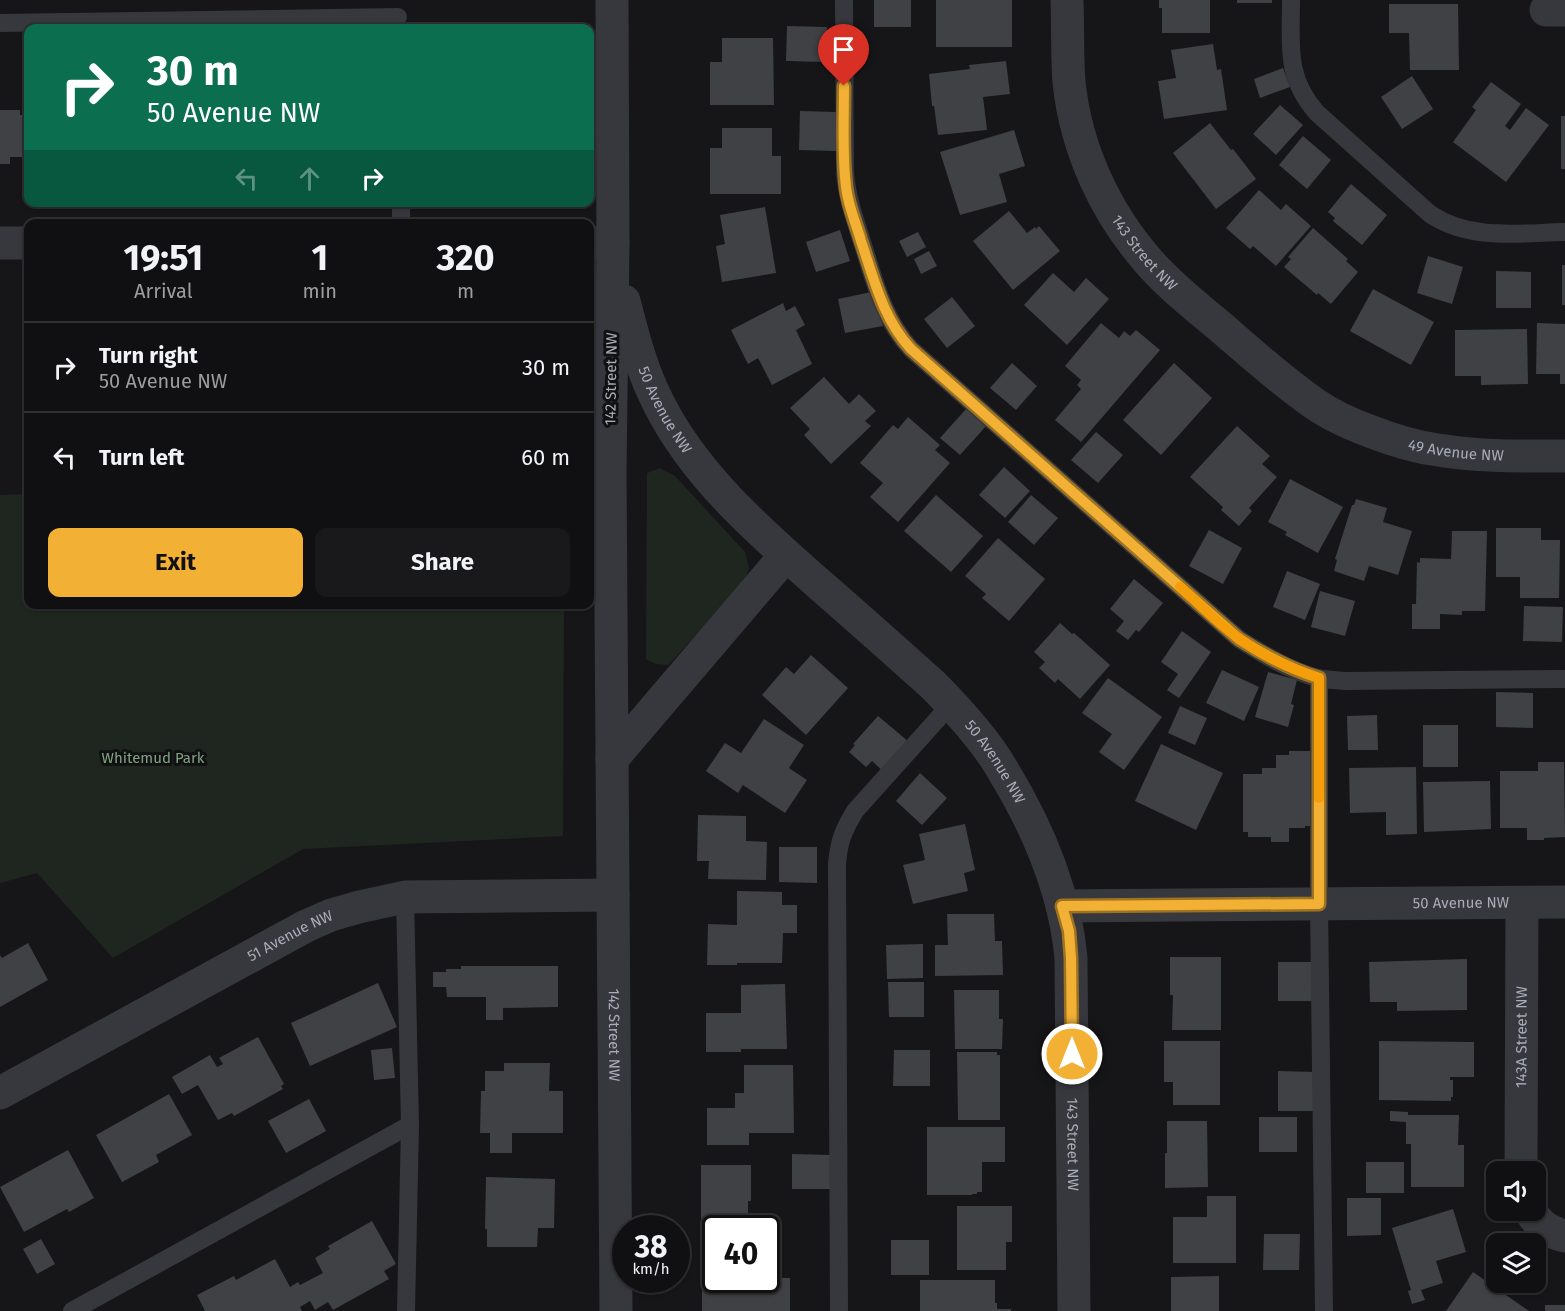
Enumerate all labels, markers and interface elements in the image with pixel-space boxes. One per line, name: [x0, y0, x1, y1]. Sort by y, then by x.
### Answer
pin: [818, 24, 869, 86]
icon: arrive: [827, 33, 860, 66]
text: 30 m: [147, 46, 239, 96]
icon: right: [48, 48, 126, 126]
text: 50 Avenue NW: [147, 97, 320, 129]
icon: left: [230, 162, 263, 195]
icon: ahead: [293, 162, 326, 195]
icon: right: [356, 162, 389, 195]
street label: 143 Street NW: [1108, 212, 1181, 295]
text: 19:51: [123, 236, 203, 280]
text: 1: [311, 236, 328, 280]
text: 320: [437, 236, 495, 280]
text: Arrival: [134, 279, 193, 303]
text: min: [303, 279, 337, 303]
text: m: [457, 279, 474, 303]
street label: 142 Street NW: [601, 332, 621, 426]
text: Turn right: [99, 342, 198, 369]
icon: right: [48, 351, 81, 384]
text: 30 m: [522, 354, 570, 381]
street label: 50 Avenue NW: [635, 364, 696, 457]
text: 50 Avenue NW: [99, 369, 227, 393]
street label: 49 Avenue NW: [1406, 435, 1505, 465]
icon: left: [48, 441, 81, 474]
text: Turn left: [99, 444, 184, 471]
text: 60 m: [521, 444, 570, 471]
button: Exit: [48, 528, 303, 597]
button: Share: [315, 528, 570, 597]
street label: 50 Avenue NW: [961, 716, 1029, 807]
park label: Whitemud Park: [102, 749, 205, 767]
street label: 50 Avenue NW: [1413, 893, 1510, 912]
street label: 51 Avenue NW: [244, 906, 336, 965]
street label: 143A Street NW: [1512, 986, 1531, 1088]
street label: 142 Street NW: [605, 988, 623, 1082]
position arrow: [1040, 1022, 1104, 1086]
street label: 143 Street NW: [1063, 1098, 1082, 1192]
map controls: [1486, 1161, 1546, 1293]
button: sound: [1486, 1161, 1546, 1221]
speed limit sign: 40: [702, 1215, 780, 1293]
text: 38: [634, 1229, 668, 1265]
button: layers: [1486, 1233, 1546, 1293]
text: km/h: [632, 1260, 670, 1278]

